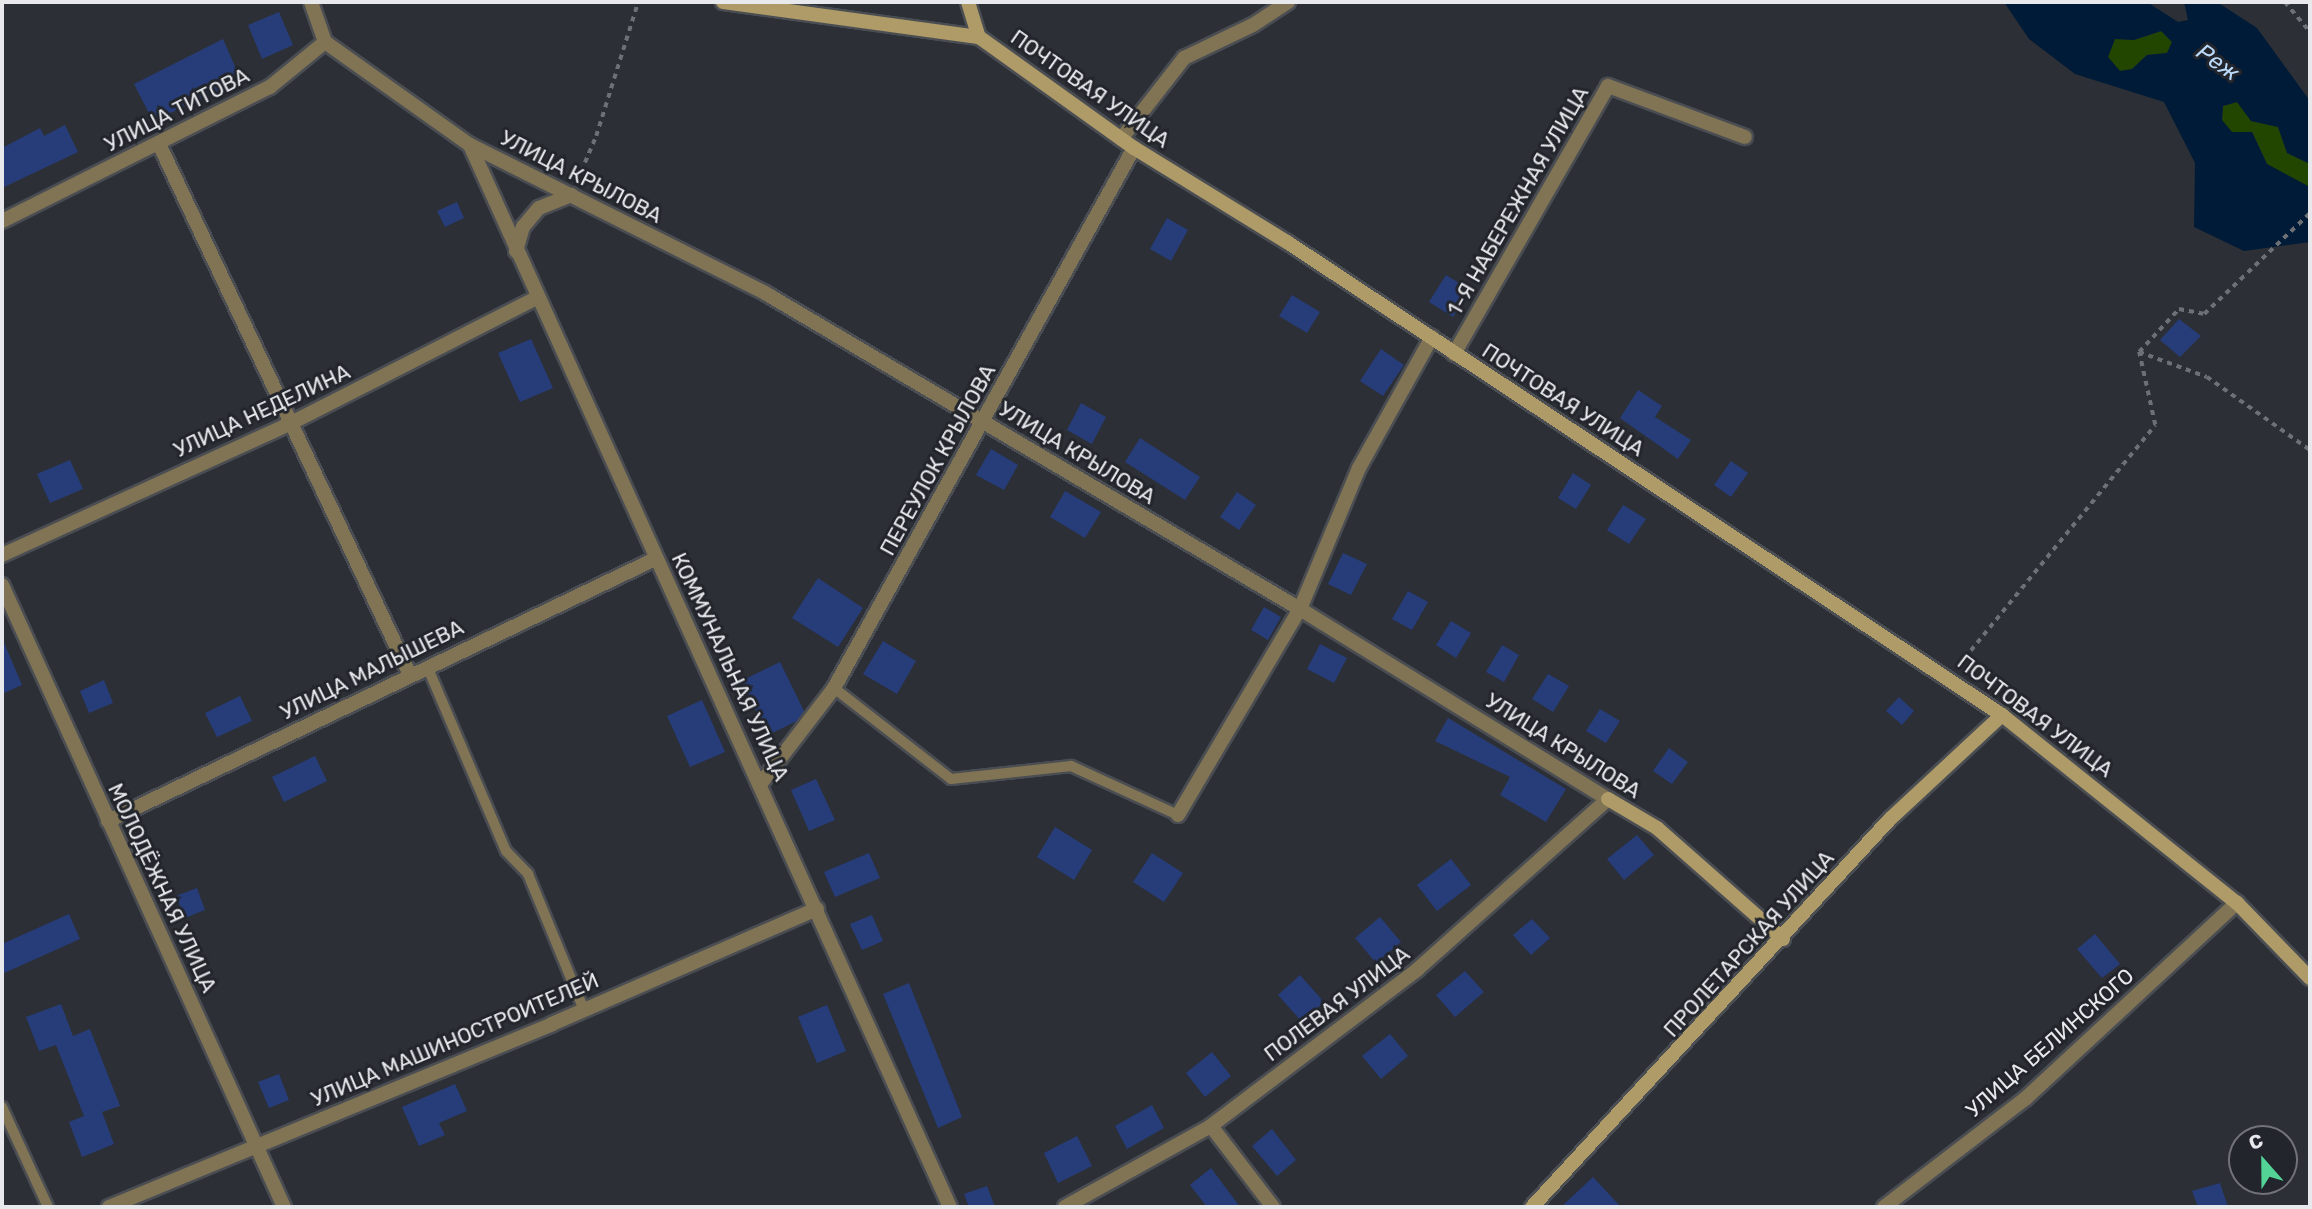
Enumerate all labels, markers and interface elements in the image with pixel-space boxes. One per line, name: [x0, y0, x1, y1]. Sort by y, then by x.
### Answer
street label: ПОЧТОВАЯ УЛИЦА: [1006, 25, 1174, 153]
water label: Реж: [2191, 37, 2245, 87]
street label: УЛИЦА ТИТОВА: [100, 63, 254, 157]
street label: 1-Я НАБЕРЕЖНАЯ УЛИЦА: [1442, 82, 1594, 320]
street label: УЛИЦА КРЫЛОВА: [496, 125, 666, 229]
street label: ПОЧТОВАЯ УЛИЦА: [1477, 338, 1649, 462]
street label: УЛИЦА НЕДЕЛИНА: [170, 359, 354, 463]
street label: ПЕРЕУЛОК КРЫЛОВА: [875, 360, 1001, 560]
street label: УЛИЦА КРЫЛОВА: [994, 396, 1160, 510]
street label: КОММУНАЛЬНАЯ УЛИЦА: [666, 549, 794, 785]
street label: УЛИЦА МАЛЫШЕВА: [276, 615, 468, 725]
street label: ПОЧТОВАЯ УЛИЦА: [1952, 649, 2118, 783]
street label: УЛИЦА КРЫЛОВА: [1481, 688, 1645, 804]
street label: МОЛОДЁЖНАЯ УЛИЦА: [102, 779, 222, 997]
street label: ПРОЛЕТАРСКАЯ УЛИЦА: [1659, 846, 1839, 1042]
street label: ПОЛЕВАЯ УЛИЦА: [1259, 941, 1415, 1067]
street label: УЛИЦА БЕЛИНСКОГО: [1961, 963, 2139, 1123]
street label: УЛИЦА МАШИНОСТРОИТЕЛЕЙ: [307, 968, 603, 1112]
north arrow: [2228, 1125, 2298, 1195]
text: С: [2246, 1129, 2266, 1155]

